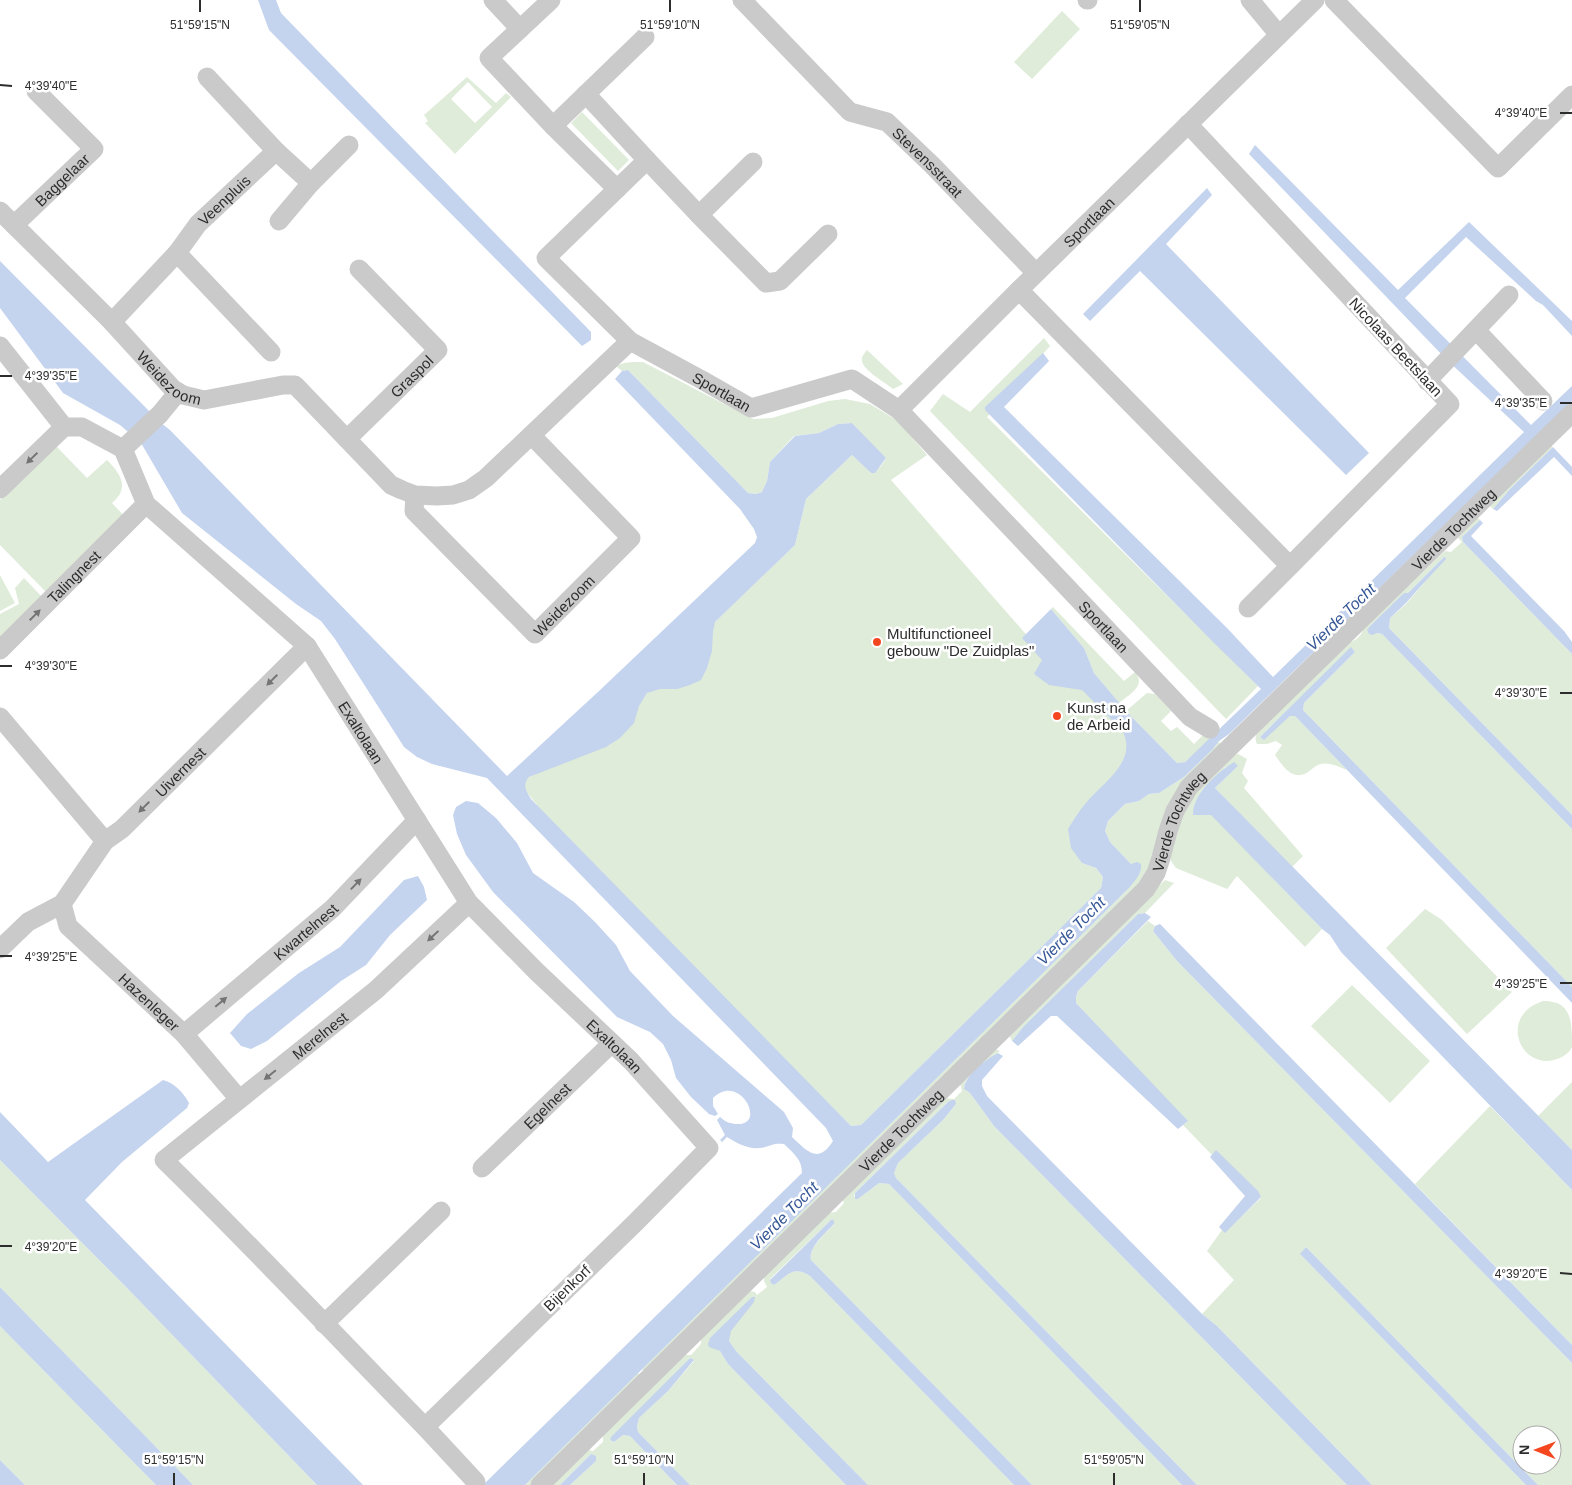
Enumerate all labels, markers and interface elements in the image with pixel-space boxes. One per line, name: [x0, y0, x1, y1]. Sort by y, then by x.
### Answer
text: 51°59'15"N: [170, 18, 230, 32]
text: 51°59'10"N: [640, 18, 700, 32]
text: 51°59'05"N: [1110, 18, 1170, 32]
text: 4°39'40"E: [25, 79, 77, 93]
text: 4°39'40"E: [1495, 106, 1547, 120]
street label: Stevensstraat: [889, 124, 967, 201]
street label: Baggelaar: [31, 150, 93, 209]
street label: Veenpluis: [194, 171, 253, 228]
street label: Sportlaan: [1060, 193, 1117, 250]
street label: Nicolaas Beetslaan: [1346, 294, 1446, 400]
street label: Weidezoom: [134, 347, 203, 408]
street label: Graspol: [387, 352, 436, 401]
street label: Sportlaan: [690, 368, 754, 415]
text: 4°39'35"E: [25, 369, 77, 383]
text: 4°39'35"E: [1495, 396, 1547, 410]
one-way arrow: [26, 452, 38, 464]
street label: Vierde Tochtweg: [1408, 484, 1499, 574]
street label: Talingnest: [44, 546, 104, 606]
street label: Weidezoom: [530, 571, 598, 639]
water label: Vierde Tocht: [1303, 580, 1379, 654]
street label: Sportlaan: [1076, 597, 1132, 655]
one-way arrow: [28, 609, 40, 621]
place label: Multifunctioneel gebouw "De Zuidplas": [887, 625, 1034, 659]
marker: Multifunctioneel gebouw "De Zuidplas": [871, 636, 883, 648]
text: 4°39'30"E: [25, 659, 77, 673]
one-way arrow: [266, 674, 278, 686]
text: 4°39'30"E: [1495, 686, 1547, 700]
street label: Exaltolaan: [335, 698, 387, 766]
place label: Kunst na de Arbeid: [1067, 699, 1130, 733]
marker: Kunst na de Arbeid: [1051, 710, 1063, 722]
street label: Uivernest: [151, 743, 209, 800]
street label: Vierde Tochtweg: [1149, 767, 1209, 874]
one-way arrow: [139, 801, 151, 813]
one-way arrow: [350, 878, 362, 890]
water label: Vierde Tocht: [1034, 893, 1109, 968]
street label: Kwartelnest: [270, 899, 342, 963]
one-way arrow: [428, 930, 440, 942]
text: 4°39'25"E: [25, 950, 77, 964]
street label: Hazenleger: [116, 969, 183, 1034]
text: 4°39'25"E: [1495, 977, 1547, 991]
one-way arrow: [214, 997, 227, 1008]
street label: Merelnest: [289, 1007, 351, 1062]
street label: Exaltolaan: [584, 1015, 646, 1076]
one-way arrow: [263, 1069, 276, 1080]
street label: Egelnest: [520, 1079, 574, 1132]
street label: Vierde Tochtweg: [855, 1085, 946, 1175]
water label: Vierde Tocht: [747, 1178, 822, 1253]
text: 4°39'20"E: [25, 1240, 77, 1254]
street label: Bijenkorf: [540, 1261, 594, 1314]
text: 4°39'20"E: [1495, 1267, 1547, 1281]
north arrow: [1512, 1425, 1562, 1475]
text: N: [1516, 1445, 1532, 1455]
text: 51°59'15"N: [144, 1453, 204, 1467]
text: 51°59'10"N: [614, 1453, 674, 1467]
text: 51°59'05"N: [1084, 1453, 1144, 1467]

